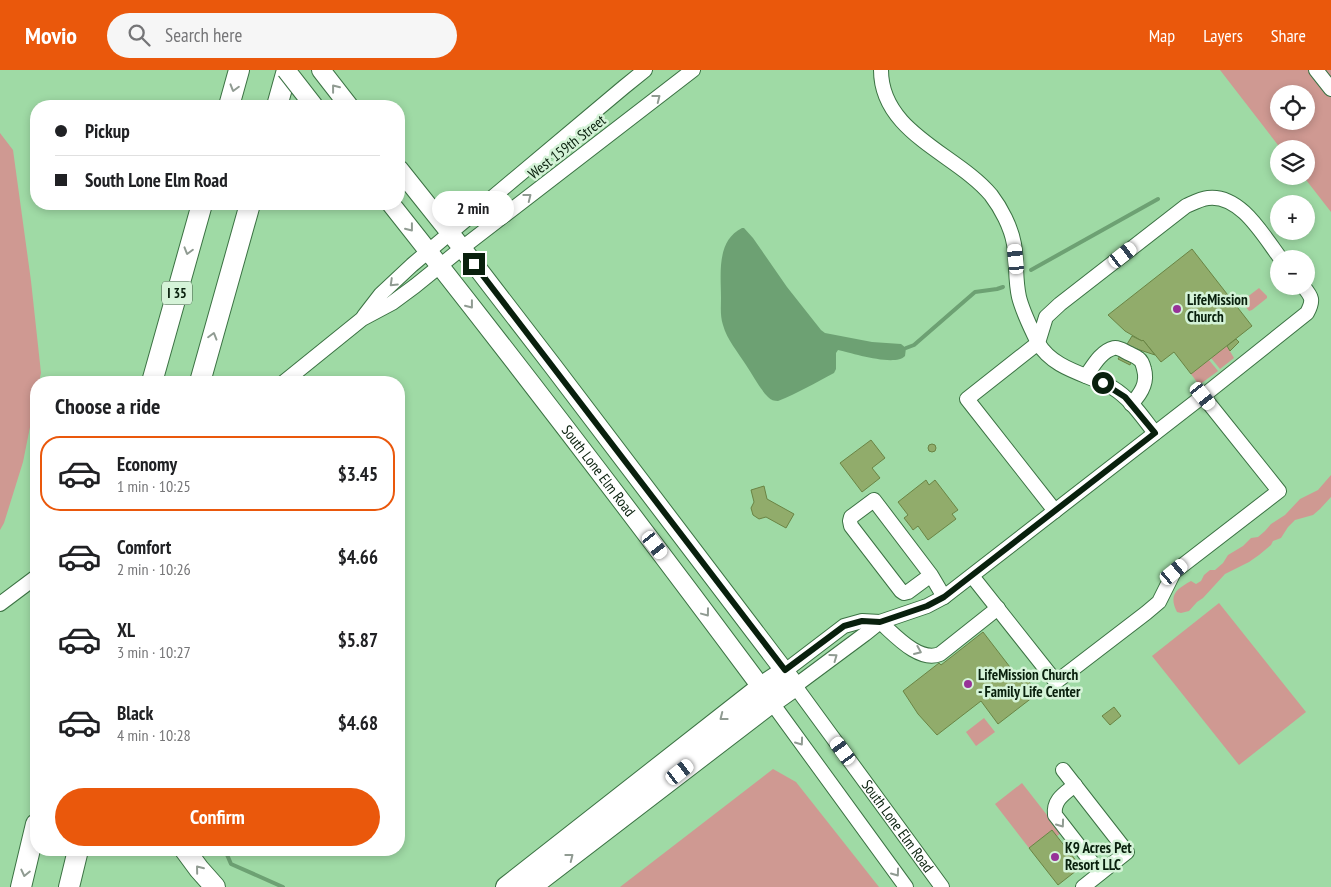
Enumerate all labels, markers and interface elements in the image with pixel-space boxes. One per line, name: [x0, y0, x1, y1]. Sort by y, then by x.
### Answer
search box: [107, 13, 457, 58]
text: Movio: [25, 20, 77, 51]
icon: search: [125, 21, 153, 49]
text: Search here: [165, 23, 242, 47]
text: Map: [1149, 24, 1175, 47]
text: Layers: [1203, 24, 1243, 47]
text: Share: [1271, 24, 1306, 47]
one-way arrow: [229, 84, 240, 93]
one-way arrow: [332, 84, 341, 94]
map controls: [1270, 85, 1315, 295]
button: locate: [1270, 85, 1315, 130]
one-way arrow: [651, 95, 661, 104]
street label: West 159th Street: [524, 110, 609, 183]
text: Pickup: [85, 119, 130, 143]
button: layers: [1270, 140, 1315, 185]
text: South Lone Elm Road: [85, 168, 228, 192]
callout: 2 min: [433, 191, 515, 226]
one-way arrow: [522, 194, 532, 203]
button: +: [1270, 195, 1315, 240]
text: 2 min: [457, 198, 489, 218]
one-way arrow: [404, 222, 413, 231]
car: [1106, 240, 1139, 270]
car: [1006, 243, 1025, 275]
one-way arrow: [184, 246, 194, 254]
button: −: [1270, 250, 1315, 295]
route end: [463, 253, 485, 275]
one-way arrow: [390, 277, 399, 286]
road number: I 35: [162, 282, 192, 304]
place label: LifeMission Church: [1187, 290, 1248, 326]
one-way arrow: [464, 299, 472, 308]
marker: LifeMission Church: [1171, 303, 1183, 315]
one-way arrow: [207, 331, 218, 340]
route start: [1092, 372, 1114, 394]
car: [1187, 380, 1218, 412]
text: Choose a ride: [55, 392, 160, 420]
street label: South Lone Elm Road: [558, 421, 640, 520]
icon: car: [57, 451, 102, 496]
text: Economy: [117, 452, 177, 476]
text: $3.45: [338, 462, 378, 486]
text: 1 min · 10:25: [117, 476, 191, 496]
car: [639, 529, 670, 561]
icon: car: [57, 534, 102, 579]
text: Comfort: [117, 535, 171, 559]
text: $4.66: [338, 545, 378, 569]
car: [1157, 557, 1190, 587]
text: 2 min · 10:26: [117, 559, 191, 579]
one-way arrow: [700, 607, 709, 617]
icon: car: [57, 617, 102, 662]
text: XL: [117, 618, 135, 642]
text: $5.87: [338, 628, 378, 652]
text: 3 min · 10:27: [117, 642, 191, 662]
one-way arrow: [913, 645, 922, 656]
one-way arrow: [829, 654, 838, 663]
place label: LifeMission Church - Family Life Center: [978, 665, 1081, 701]
marker: LifeMission Church - Family Life Center: [962, 678, 974, 690]
icon: car: [57, 700, 102, 745]
text: Black: [117, 701, 153, 725]
text: $4.68: [338, 711, 378, 735]
one-way arrow: [720, 712, 729, 720]
text: 4 min · 10:28: [117, 725, 191, 745]
car: [828, 734, 857, 768]
one-way arrow: [794, 736, 803, 746]
car: [663, 757, 696, 787]
street label: South Lone Elm Road: [858, 776, 938, 876]
button: Confirm: [55, 788, 380, 846]
one-way arrow: [1055, 818, 1064, 828]
place label: K9 Acres Pet Resort LLC: [1065, 838, 1132, 874]
marker: K9 Acres Pet Resort LLC: [1049, 851, 1061, 863]
one-way arrow: [564, 854, 573, 863]
one-way arrow: [197, 866, 205, 875]
one-way arrow: [890, 867, 899, 877]
one-way arrow: [20, 868, 31, 877]

